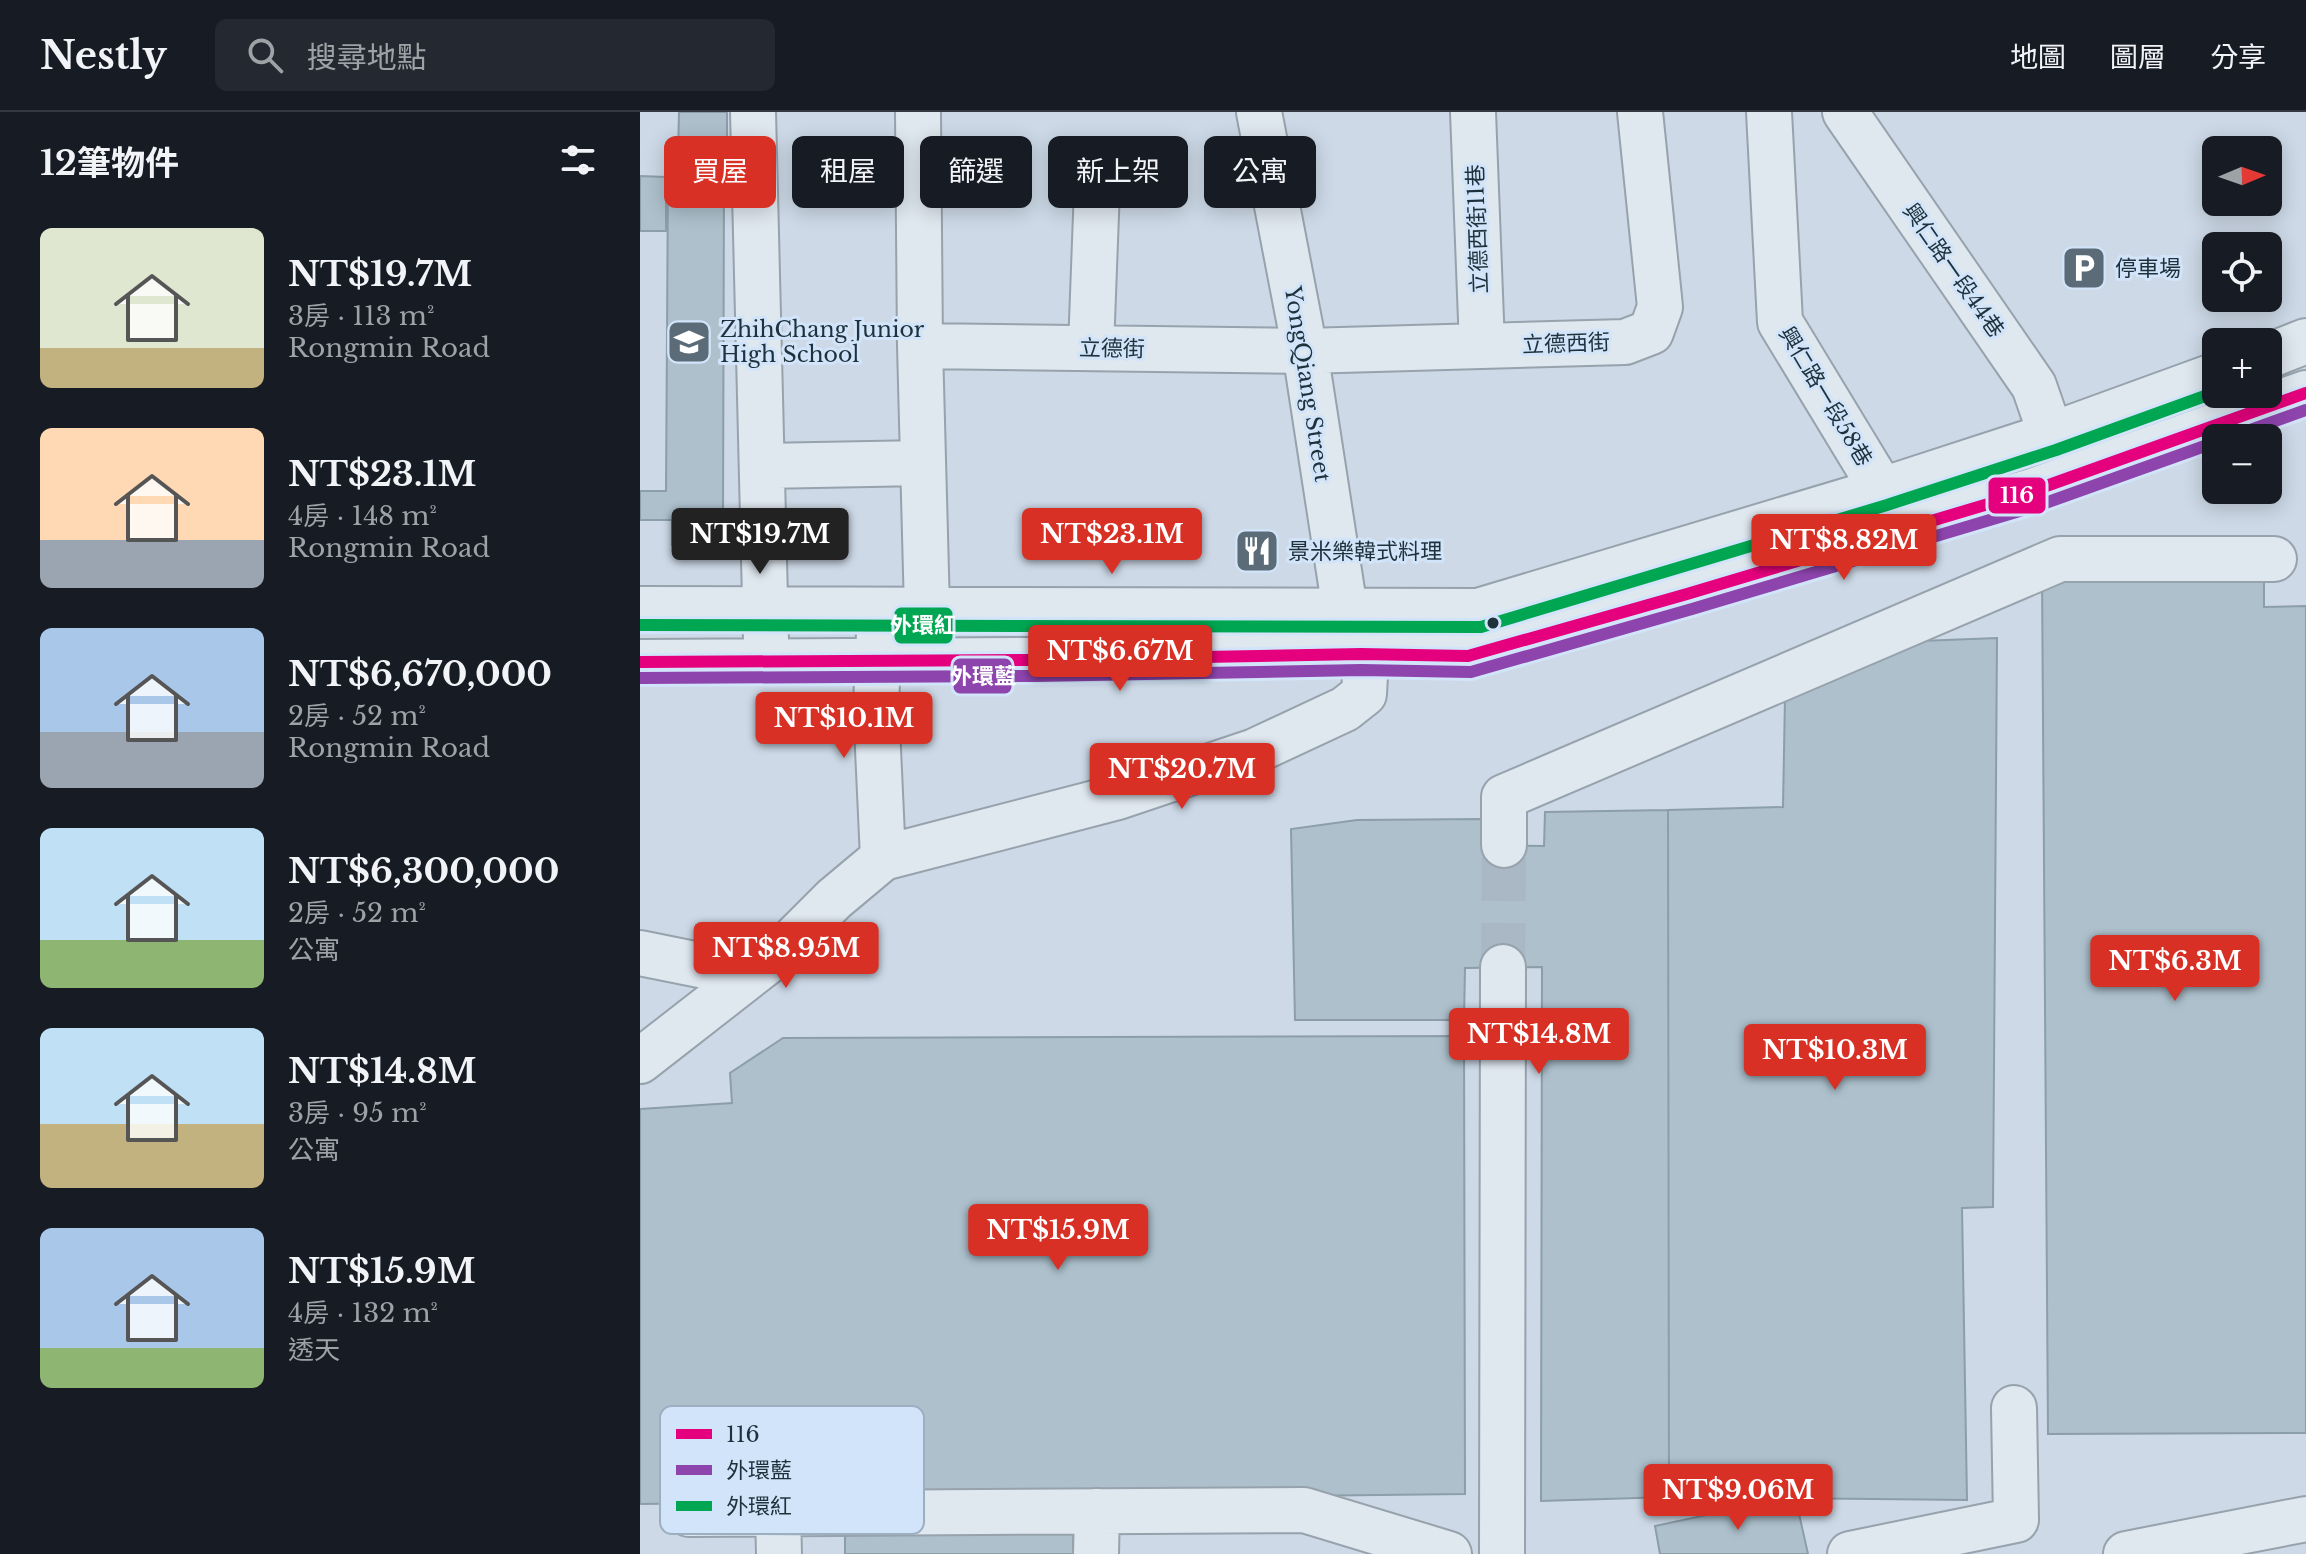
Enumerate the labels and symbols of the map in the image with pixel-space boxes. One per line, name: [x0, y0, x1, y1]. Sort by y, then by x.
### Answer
north arrow: [2202, 136, 2282, 216]
street label: 立德西街11巷: [1462, 164, 1493, 294]
street label: 興仁路一段44巷: [1897, 198, 2010, 343]
parking icon: 停車場: [2060, 244, 2108, 292]
place label: 停車場: [2115, 255, 2181, 282]
street label: YongQiang Street: [1279, 283, 1336, 485]
place label: ZhihChang Junior High School: [720, 316, 925, 368]
school or university icon: ZhihChang Junior High School: [665, 318, 713, 366]
street label: 興仁路一段58巷: [1773, 322, 1878, 471]
street label: 立德西街: [1522, 328, 1610, 359]
street label: 立德街: [1079, 334, 1145, 363]
line badge: 116: [1987, 476, 2047, 515]
text: 116: [2000, 482, 2034, 509]
pin: NT$19.7M: [677, 508, 843, 576]
pin: NT$23.1M: [1029, 508, 1195, 576]
pin: NT$8.82M: [1761, 514, 1927, 582]
restaurant icon: 景米樂韓式料理: [1233, 527, 1281, 575]
place label: 景米樂韓式料理: [1288, 538, 1442, 565]
line badge: 外環紅: [893, 606, 954, 645]
text: 外環紅: [890, 612, 956, 639]
unlabelled marker: [1485, 615, 1501, 631]
pin: NT$6.67M: [1037, 625, 1203, 693]
line badge: 外環藍: [952, 657, 1013, 695]
text: 外環藍: [950, 663, 1016, 690]
pin: NT$10.1M: [761, 692, 927, 760]
pin: NT$20.7M: [1099, 743, 1265, 811]
pin: NT$8.95M: [703, 922, 869, 990]
pin: NT$6.3M: [2101, 935, 2249, 1003]
pin: NT$14.8M: [1456, 1008, 1622, 1076]
pin: NT$10.3M: [1752, 1024, 1918, 1092]
pin: NT$15.9M: [975, 1204, 1141, 1272]
legend: [660, 1406, 924, 1534]
text: 116: [726, 1421, 760, 1448]
text: 外環藍: [726, 1457, 792, 1484]
pin: NT$9.06M: [1655, 1464, 1821, 1532]
text: 外環紅: [726, 1493, 792, 1520]

